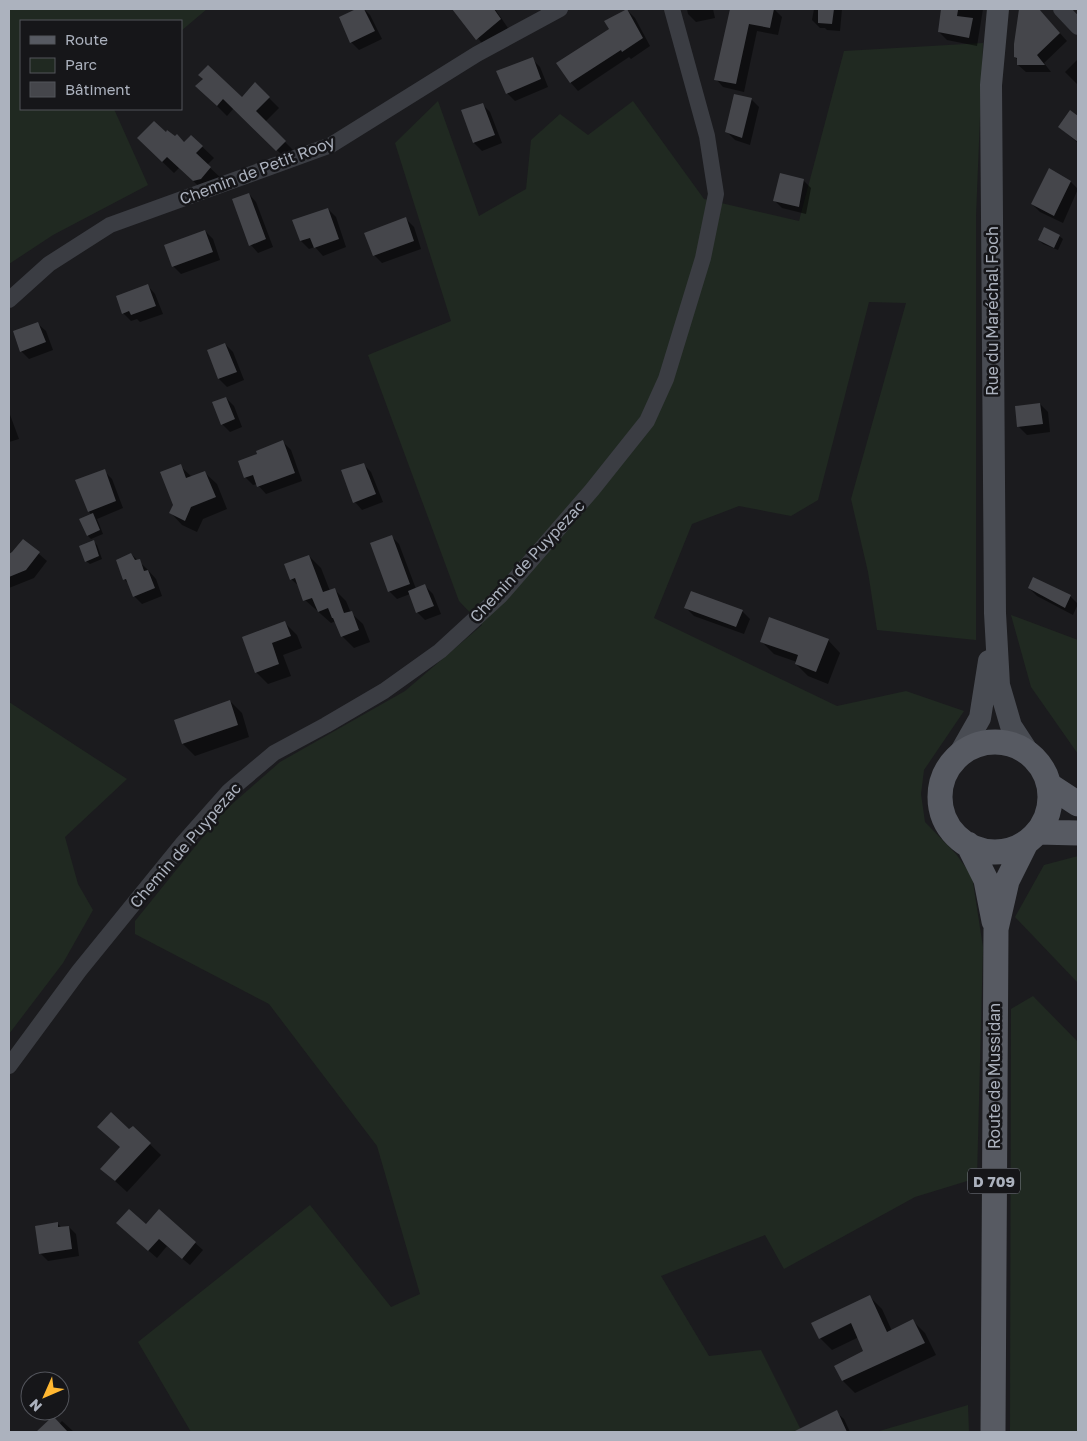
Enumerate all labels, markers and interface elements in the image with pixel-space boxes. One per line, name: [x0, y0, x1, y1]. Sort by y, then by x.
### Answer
legend: [20, 20, 182, 110]
text: Route: [65, 30, 108, 48]
text: Parc: [65, 55, 97, 73]
text: Bâtiment: [65, 80, 130, 98]
street label: Chemin de Petit Rooy: [177, 131, 337, 209]
street label: Rue du Maréchal Foch: [982, 226, 1002, 396]
street label: Chemin de Puypezac: [465, 496, 589, 626]
street label: Chemin de Puypezac: [125, 778, 245, 912]
street label: Route de Mussidan: [984, 1003, 1004, 1149]
road number: D 709: [968, 1168, 1020, 1194]
north arrow: [20, 1371, 70, 1421]
text: N: [26, 1396, 45, 1415]

